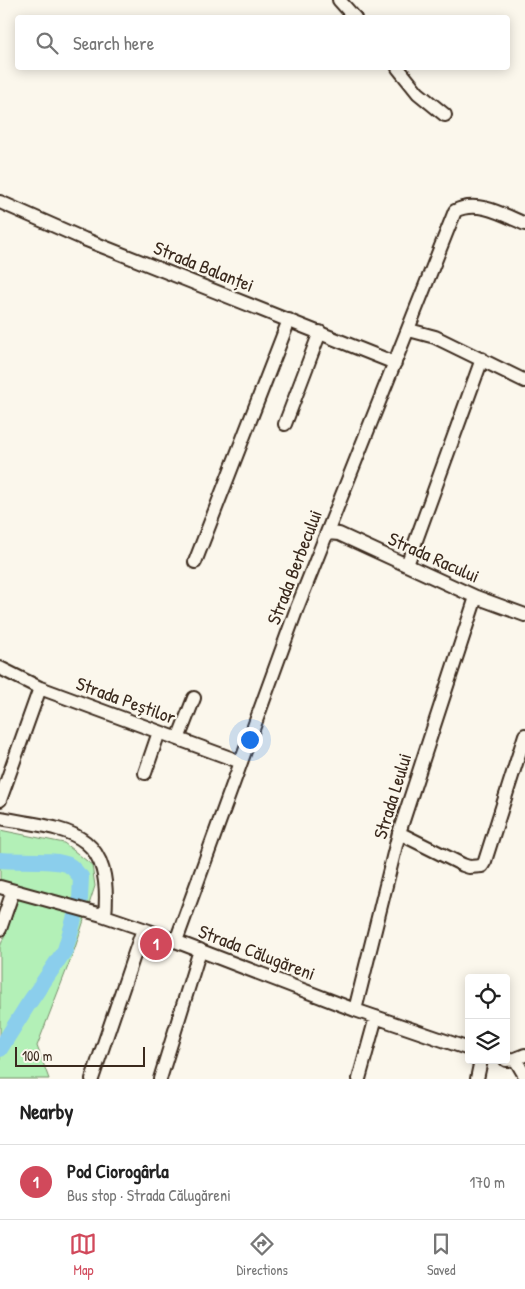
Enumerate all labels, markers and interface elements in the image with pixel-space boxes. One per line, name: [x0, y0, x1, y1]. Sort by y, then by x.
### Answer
search box: [15, 15, 510, 70]
icon: search: [33, 29, 61, 57]
text: Search here: [73, 30, 154, 56]
street label: Strada Balanței: [150, 234, 258, 298]
street label: Strada Berbecului: [260, 506, 328, 628]
street label: Strada Racului: [384, 525, 484, 589]
street label: Strada Peștilor: [73, 670, 180, 730]
your location: [237, 727, 263, 753]
street label: Strada Leului: [367, 750, 417, 842]
street label: Strada Călugăreni: [195, 918, 319, 986]
pin: 1: [140, 925, 172, 963]
map controls: [465, 974, 510, 1064]
button: locate: [465, 974, 510, 1019]
button: layers: [465, 1019, 510, 1064]
scale bar: [15, 1044, 145, 1067]
text: 100 m: [22, 1046, 52, 1065]
text: Nearby: [20, 1097, 73, 1126]
text: Pod Ciorogârla: [67, 1158, 169, 1184]
text: 1: [33, 1171, 39, 1193]
text: 170 m: [470, 1171, 505, 1193]
text: Bus stop · Strada Călugăreni: [67, 1184, 231, 1206]
tab: Map: [69, 1230, 97, 1279]
tab: Directions: [236, 1230, 288, 1279]
tab: Saved: [427, 1230, 456, 1279]

